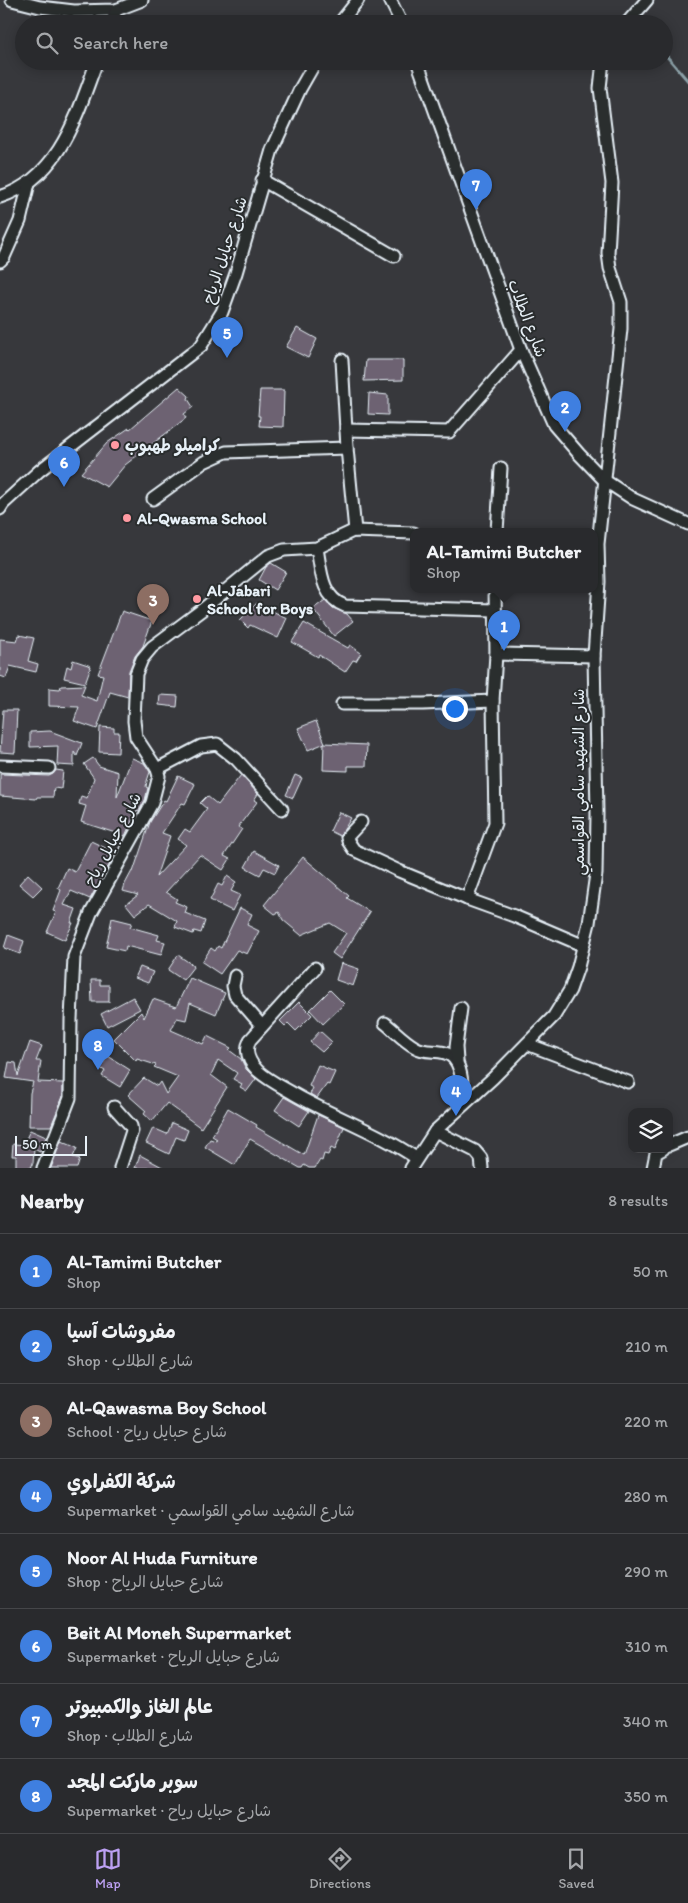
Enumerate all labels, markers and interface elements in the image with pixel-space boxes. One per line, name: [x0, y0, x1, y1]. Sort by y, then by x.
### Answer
search box: [15, 15, 673, 70]
icon: search: [33, 29, 61, 57]
text: Search here: [73, 31, 168, 54]
pin: 7: [460, 169, 492, 210]
street label: شارع حبايل الرياح: [198, 194, 253, 307]
street label: شارع الطلاب: [502, 277, 551, 360]
pin: 5: [211, 317, 243, 358]
pin: 2: [549, 391, 581, 432]
place label: كراميلو طهبوب: [125, 436, 221, 456]
marker: كراميلو طهبوب: [109, 439, 121, 451]
pin: 6: [48, 446, 80, 487]
place label: Al-Qwasma School: [136, 509, 267, 528]
marker: Al-Qwasma School: [121, 512, 133, 524]
popup: [410, 528, 598, 593]
text: Al-Tamimi Butcher: [427, 540, 581, 563]
text: Shop: [427, 563, 461, 582]
place label: Al-Jabari School for Boys: [206, 581, 313, 619]
pin: 3: [137, 584, 169, 625]
marker: Al-Jabari School for Boys: [191, 593, 203, 605]
pin: 1: [488, 610, 520, 651]
street label: شارع الشهيد سامي القواسمي: [569, 689, 593, 875]
your location: [442, 696, 468, 722]
street label: شارع حبايل رياح: [80, 789, 147, 890]
pin: 8: [82, 1029, 114, 1070]
pin: 4: [440, 1075, 472, 1116]
map controls: [628, 1108, 673, 1153]
button: layers: [628, 1108, 673, 1153]
scale bar: [15, 1133, 88, 1156]
text: 50 m: [22, 1136, 53, 1153]
text: Nearby: [20, 1188, 84, 1213]
text: 8 results: [608, 1191, 668, 1210]
text: Al-Tamimi Butcher: [67, 1250, 221, 1273]
text: 1: [32, 1262, 40, 1281]
text: 50 m: [633, 1262, 668, 1281]
text: Shop: [67, 1273, 101, 1292]
text: مفروشات آسيا: [67, 1320, 176, 1343]
text: 2: [32, 1337, 40, 1356]
text: 210 m: [625, 1337, 668, 1356]
text: Shop · شارع الطلاب: [67, 1351, 193, 1370]
text: Al-Qawasma Boy School: [67, 1396, 266, 1419]
text: 3: [32, 1412, 40, 1431]
text: 220 m: [624, 1412, 668, 1431]
text: School · شارع حبايل رياح: [67, 1422, 227, 1441]
text: شركة الكفراوي: [67, 1470, 176, 1493]
text: 4: [31, 1487, 41, 1506]
text: 280 m: [624, 1487, 668, 1506]
text: Supermarket · شارع الشهيد سامي القواسمي: [67, 1501, 355, 1520]
text: Noor Al Huda Furniture: [67, 1546, 258, 1569]
text: 5: [32, 1562, 40, 1581]
text: 290 m: [624, 1562, 668, 1581]
text: Shop · شارع حبايل الرياح: [67, 1572, 224, 1591]
text: Beit Al Moneh Supermarket: [67, 1621, 291, 1644]
text: 6: [32, 1637, 40, 1656]
text: 310 m: [625, 1637, 668, 1656]
text: Supermarket · شارع حبايل الرياح: [67, 1647, 280, 1666]
text: عالم الغاز والكمبيوتر: [67, 1695, 213, 1718]
text: 7: [32, 1712, 40, 1731]
text: 340 m: [623, 1712, 668, 1731]
text: Shop · شارع الطلاب: [67, 1726, 193, 1745]
text: سوبر ماركت المجد: [67, 1770, 198, 1793]
text: 8: [32, 1787, 40, 1806]
text: 350 m: [624, 1787, 668, 1806]
text: Supermarket · شارع حبايل رياح: [67, 1801, 271, 1820]
tab: Map: [94, 1845, 122, 1892]
tab: Directions: [309, 1845, 371, 1892]
tab: Saved: [558, 1845, 594, 1892]

